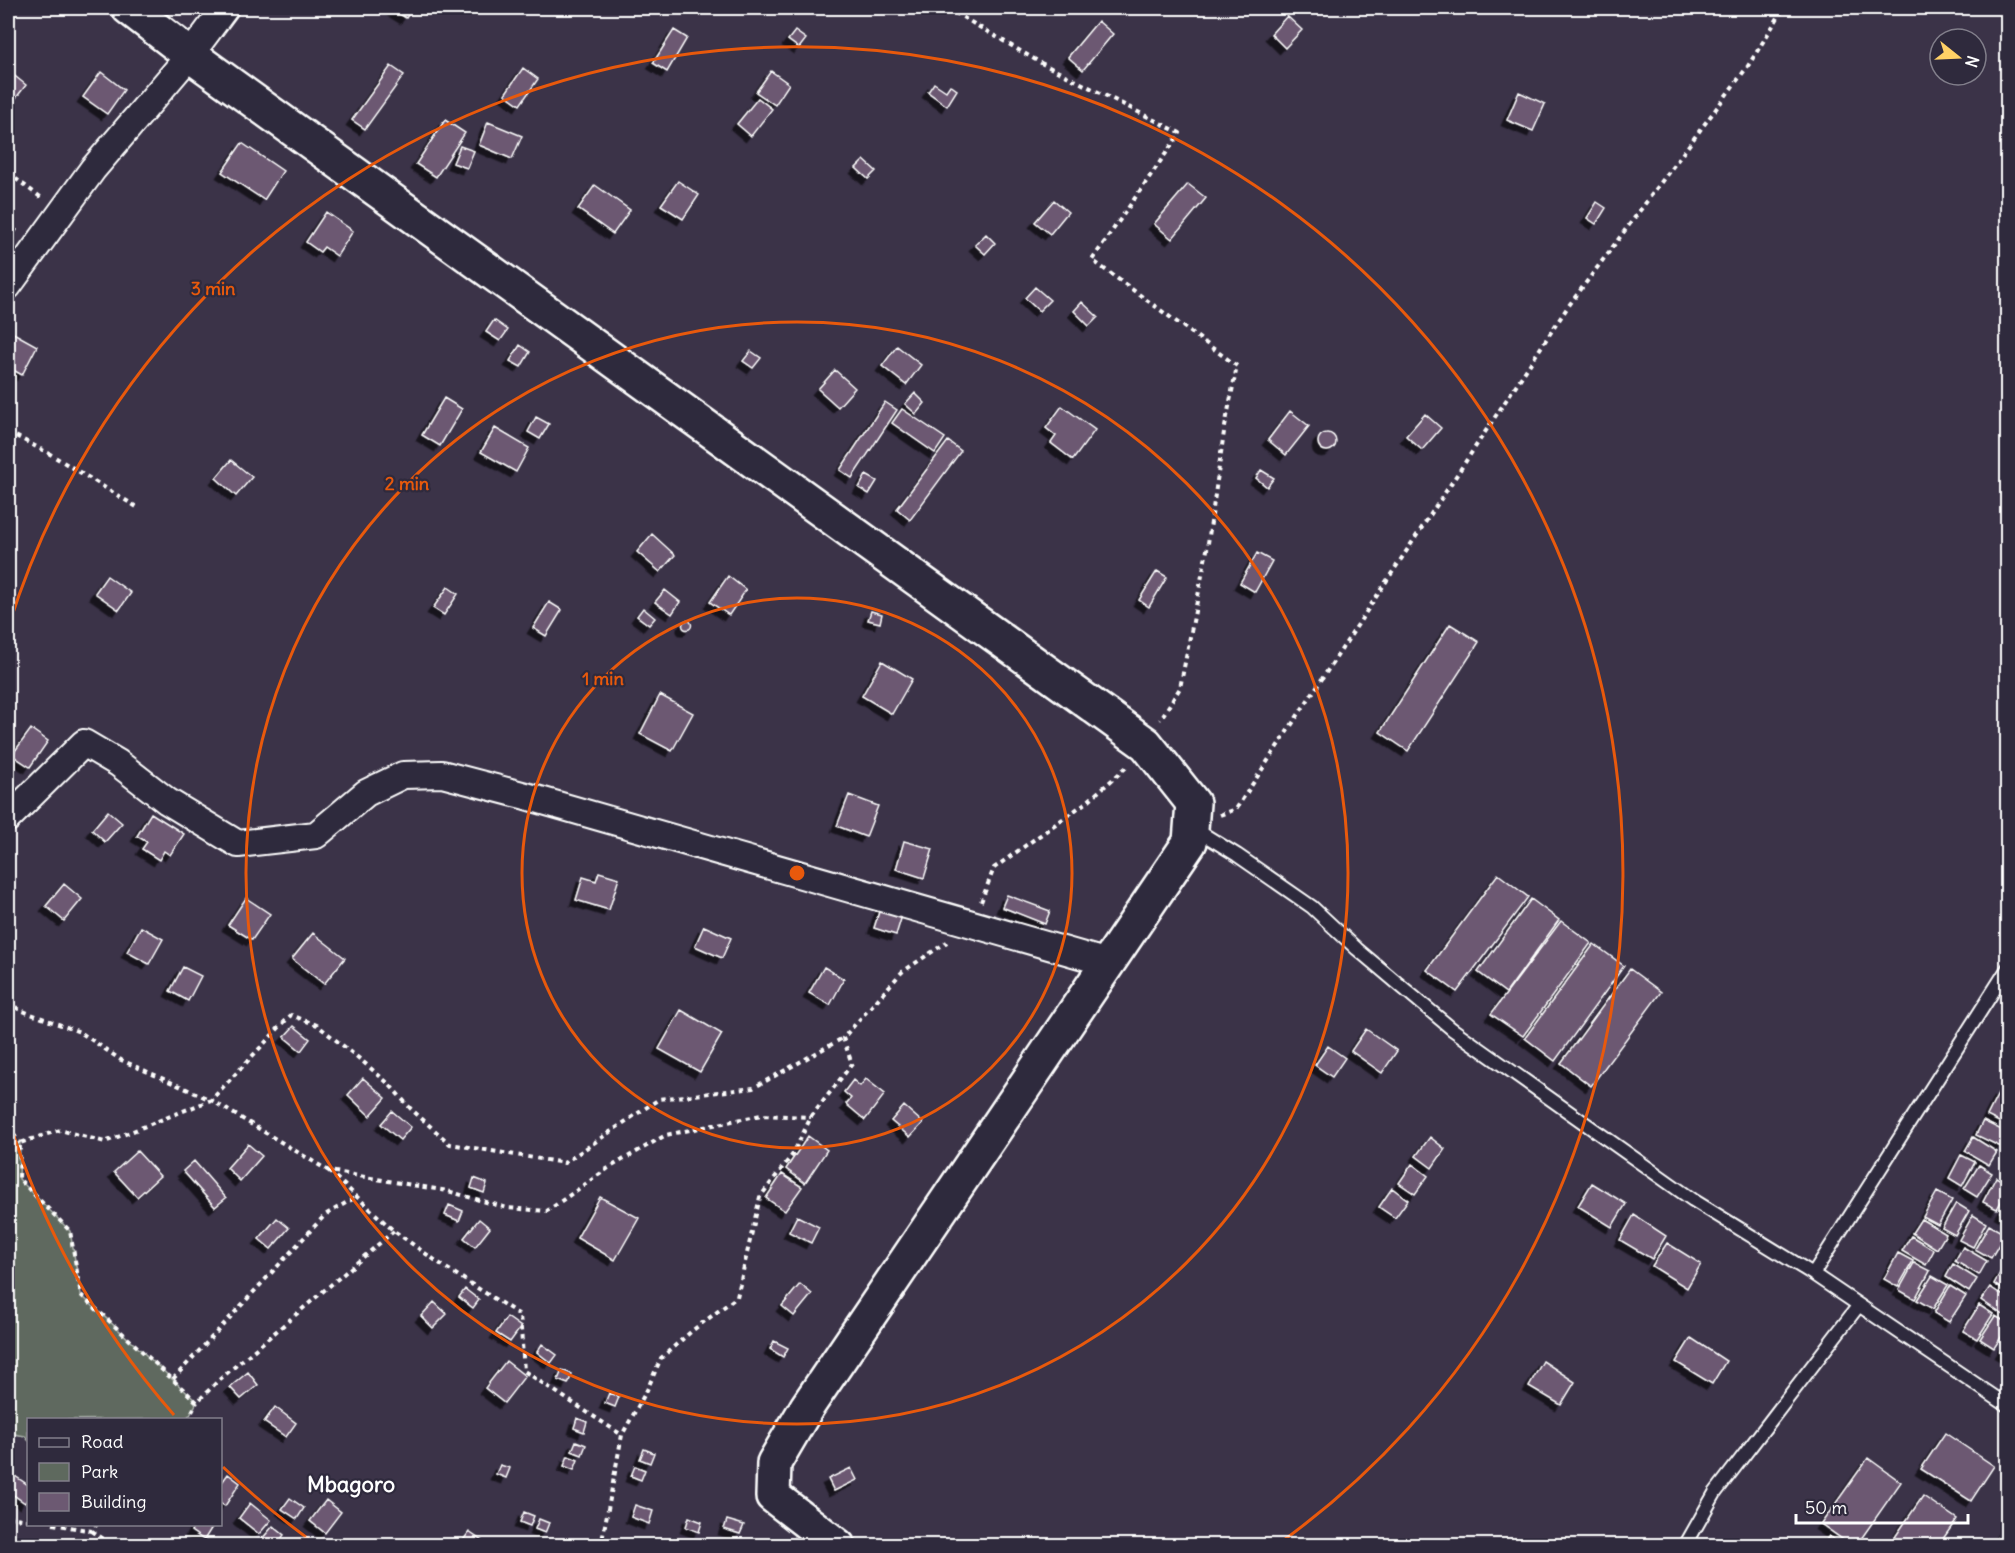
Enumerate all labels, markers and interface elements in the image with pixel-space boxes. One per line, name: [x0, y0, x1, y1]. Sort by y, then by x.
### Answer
north arrow: [1928, 27, 1988, 87]
text: N: [1961, 53, 1983, 70]
text: 3 min: [191, 277, 236, 300]
text: 2 min: [385, 472, 430, 495]
text: 1 min: [582, 667, 624, 690]
centre of rings: [787, 863, 807, 883]
legend: [27, 1418, 222, 1526]
text: Road: [81, 1430, 124, 1453]
text: Park: [81, 1460, 118, 1483]
district label: Mbagoro: [307, 1470, 395, 1498]
scale bar: [1796, 1487, 1968, 1525]
text: Building: [81, 1490, 146, 1513]
text: 50 m: [1805, 1496, 1847, 1519]

